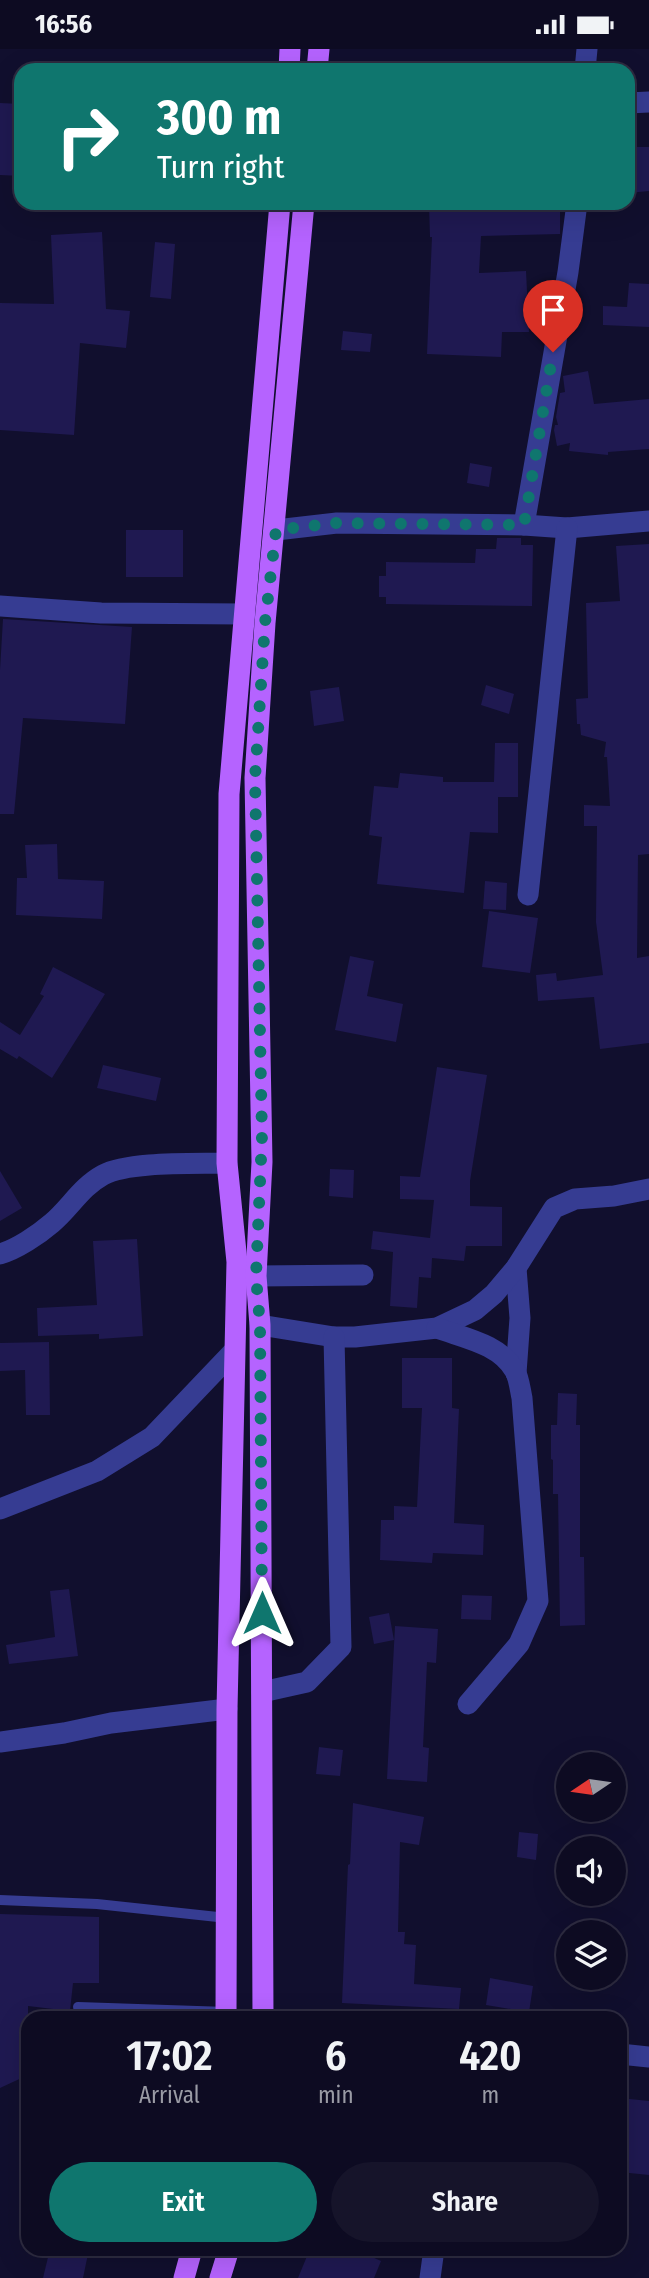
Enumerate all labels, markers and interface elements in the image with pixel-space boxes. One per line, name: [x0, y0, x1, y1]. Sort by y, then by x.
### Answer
text: 16:56: [35, 9, 92, 40]
text: 300 m: [157, 88, 281, 147]
icon: right: [42, 91, 133, 182]
text: Turn right: [157, 148, 284, 186]
pin: [523, 280, 583, 352]
icon: arrive: [534, 291, 572, 329]
position arrow: [225, 1576, 299, 1650]
north arrow: [556, 1752, 626, 1822]
map controls: [556, 1752, 626, 1990]
button: sound: [556, 1836, 626, 1906]
button: layers: [556, 1920, 626, 1990]
text: 17:02: [126, 2031, 213, 2081]
text: 6: [325, 2031, 347, 2081]
text: 420: [459, 2031, 522, 2081]
text: Arrival: [139, 2081, 200, 2109]
text: min: [318, 2081, 354, 2109]
text: m: [481, 2081, 499, 2109]
button: Exit: [49, 2162, 317, 2242]
button: Share: [331, 2162, 599, 2242]

